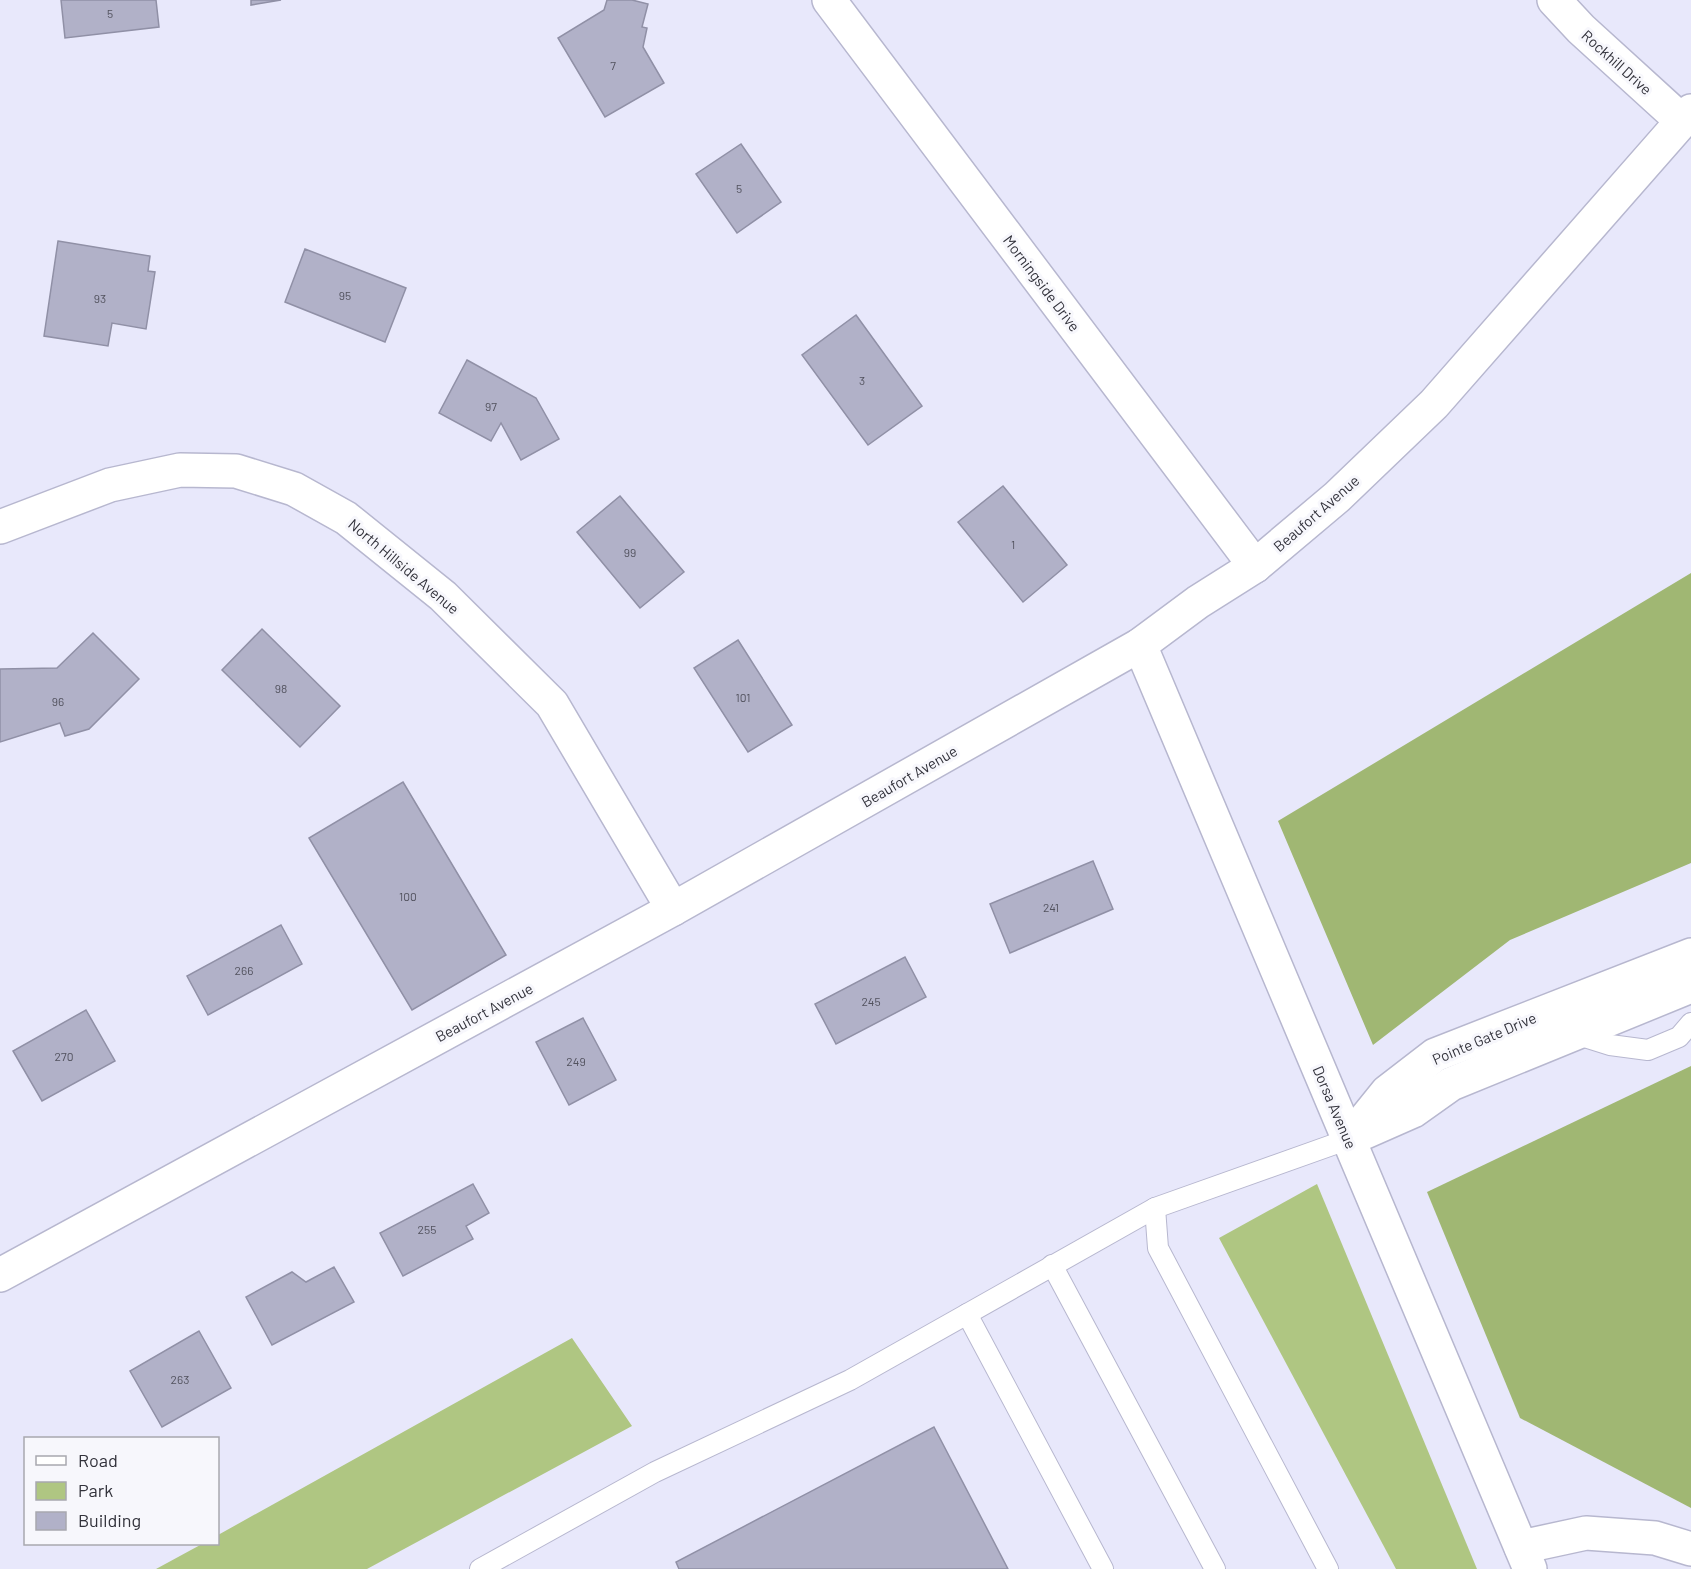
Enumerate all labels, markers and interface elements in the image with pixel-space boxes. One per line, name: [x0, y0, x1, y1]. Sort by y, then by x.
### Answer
house number: 5: [107, 6, 113, 20]
street label: Rockhill Drive: [1578, 26, 1656, 98]
house number: 7: [610, 58, 616, 72]
house number: 5: [736, 181, 742, 195]
street label: Morningside Drive: [1000, 231, 1084, 335]
house number: 95: [339, 288, 351, 302]
house number: 93: [94, 291, 106, 305]
house number: 3: [859, 373, 865, 387]
house number: 97: [485, 399, 497, 413]
street label: Beaufort Avenue: [1269, 471, 1363, 555]
street label: North Hillside Avenue: [345, 514, 463, 618]
house number: 1: [1011, 537, 1015, 551]
house number: 99: [624, 545, 636, 559]
house number: 98: [275, 681, 287, 695]
house number: 101: [736, 690, 750, 704]
house number: 96: [52, 694, 64, 708]
street label: Beaufort Avenue: [858, 741, 960, 811]
house number: 100: [399, 889, 417, 903]
house number: 241: [1043, 900, 1059, 914]
house number: 266: [235, 963, 253, 977]
street label: Beaufort Avenue: [432, 979, 536, 1045]
house number: 245: [861, 994, 881, 1008]
street label: Pointe Gate Drive: [1429, 1008, 1539, 1068]
house number: 270: [55, 1049, 73, 1063]
house number: 249: [566, 1054, 586, 1068]
street label: Dorsa Avenue: [1309, 1063, 1361, 1151]
house number: 255: [418, 1222, 436, 1236]
house number: 263: [171, 1372, 189, 1386]
legend: [24, 1437, 219, 1545]
text: Road: [78, 1449, 118, 1471]
text: Park: [78, 1479, 113, 1501]
text: Building: [78, 1509, 141, 1531]

